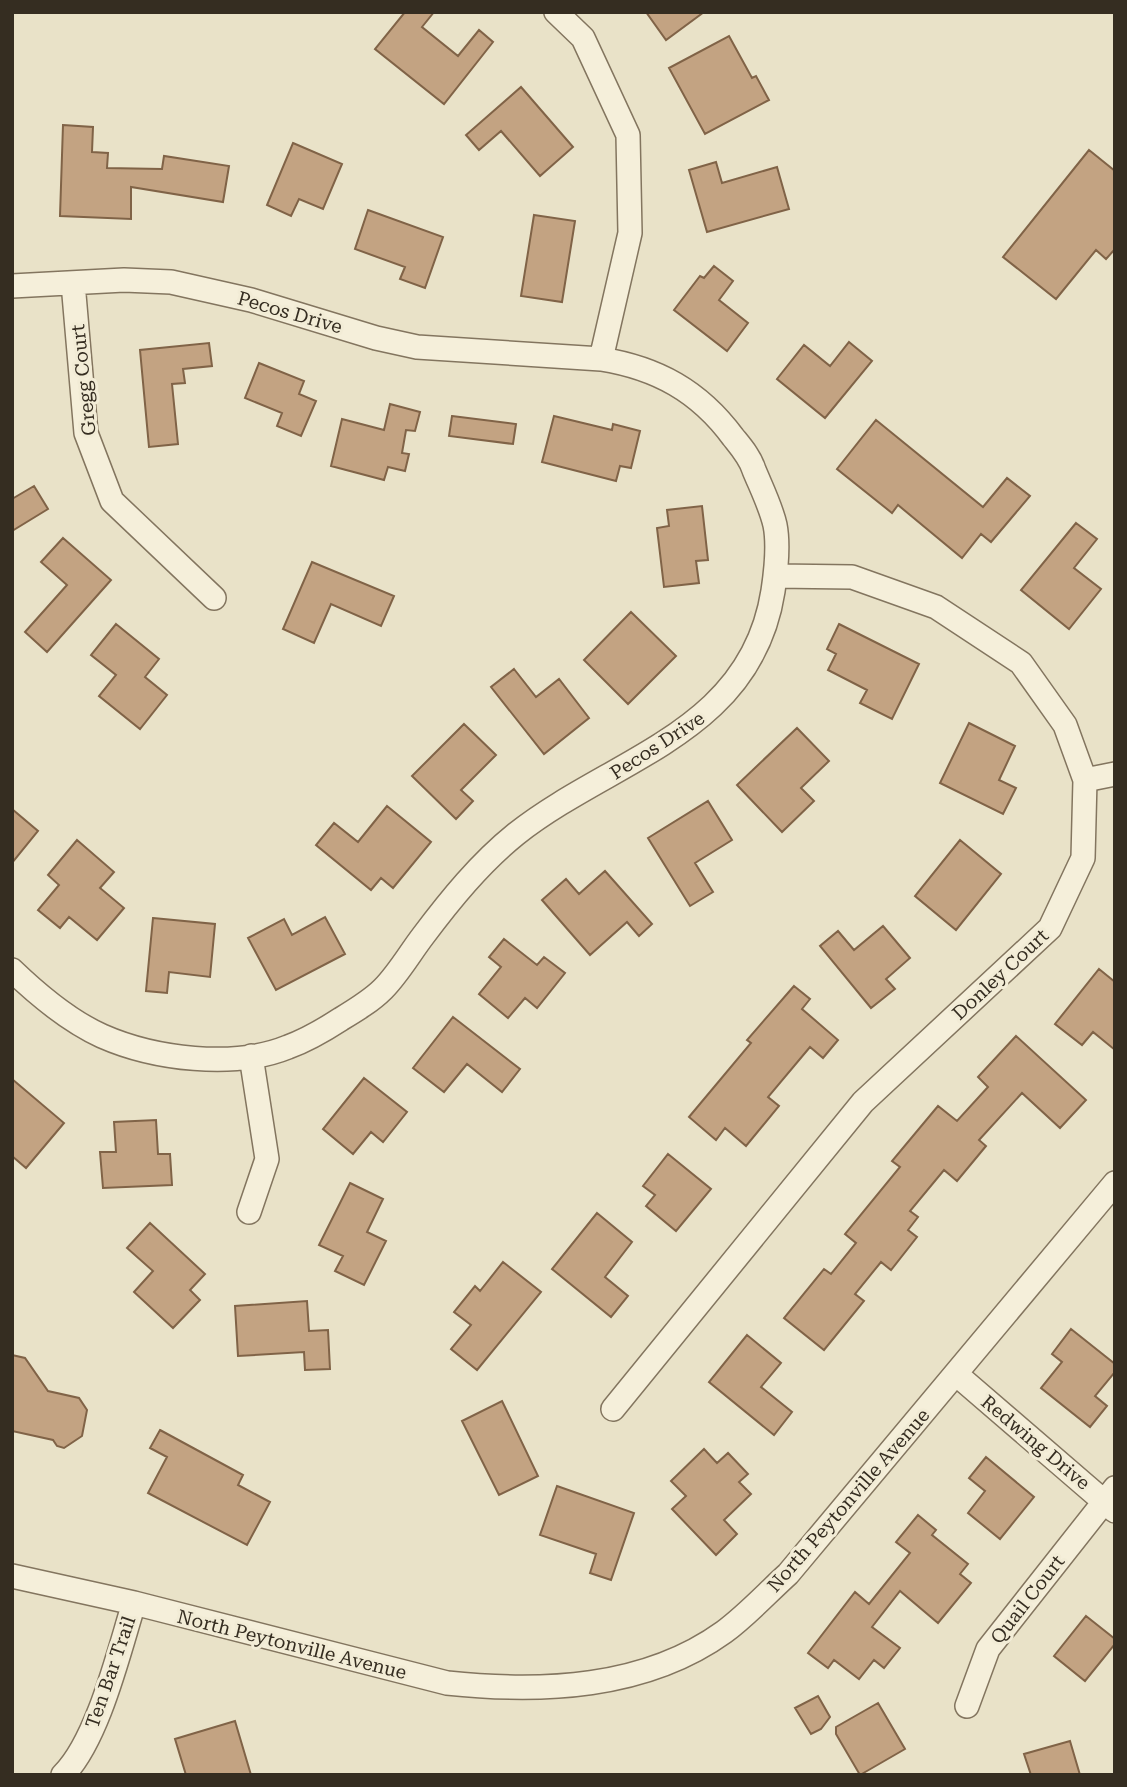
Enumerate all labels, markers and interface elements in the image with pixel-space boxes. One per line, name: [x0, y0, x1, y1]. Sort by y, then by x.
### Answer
street label: Pecos Drive: [235, 287, 345, 338]
street label: Gregg Court: [66, 323, 101, 437]
street label: Pecos Drive: [606, 706, 709, 784]
street label: Donley Court: [948, 924, 1053, 1025]
street label: Redwing Drive: [977, 1390, 1095, 1495]
street label: North Peytonville Avenue: [762, 1404, 934, 1597]
street label: Quail Court: [986, 1550, 1069, 1648]
street label: North Peytonville Avenue: [175, 1605, 409, 1684]
street label: Ten Bar Trail: [81, 1613, 140, 1731]

